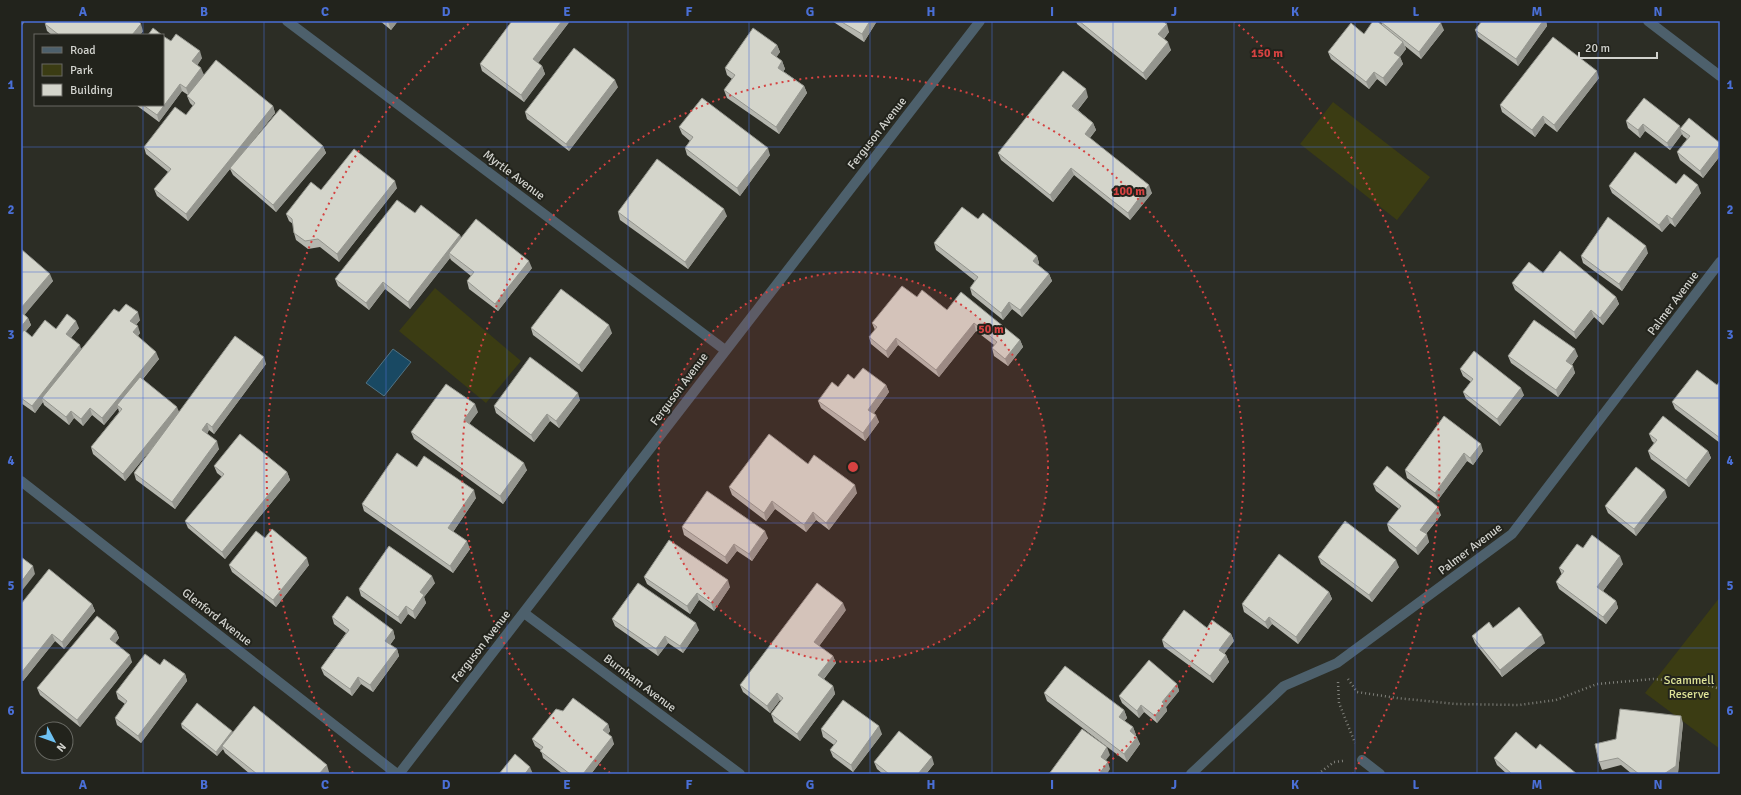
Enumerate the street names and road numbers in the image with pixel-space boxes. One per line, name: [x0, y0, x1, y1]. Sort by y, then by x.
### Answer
street label: Ferguson Avenue: [845, 94, 910, 172]
street label: Myrtle Avenue: [480, 147, 548, 204]
street label: Palmer Avenue: [1644, 268, 1702, 338]
street label: Ferguson Avenue: [647, 350, 712, 429]
street label: Palmer Avenue: [1435, 520, 1505, 578]
street label: Glenford Avenue: [179, 585, 255, 649]
street label: Ferguson Avenue: [449, 607, 514, 685]
street label: Burnham Avenue: [600, 651, 679, 716]

